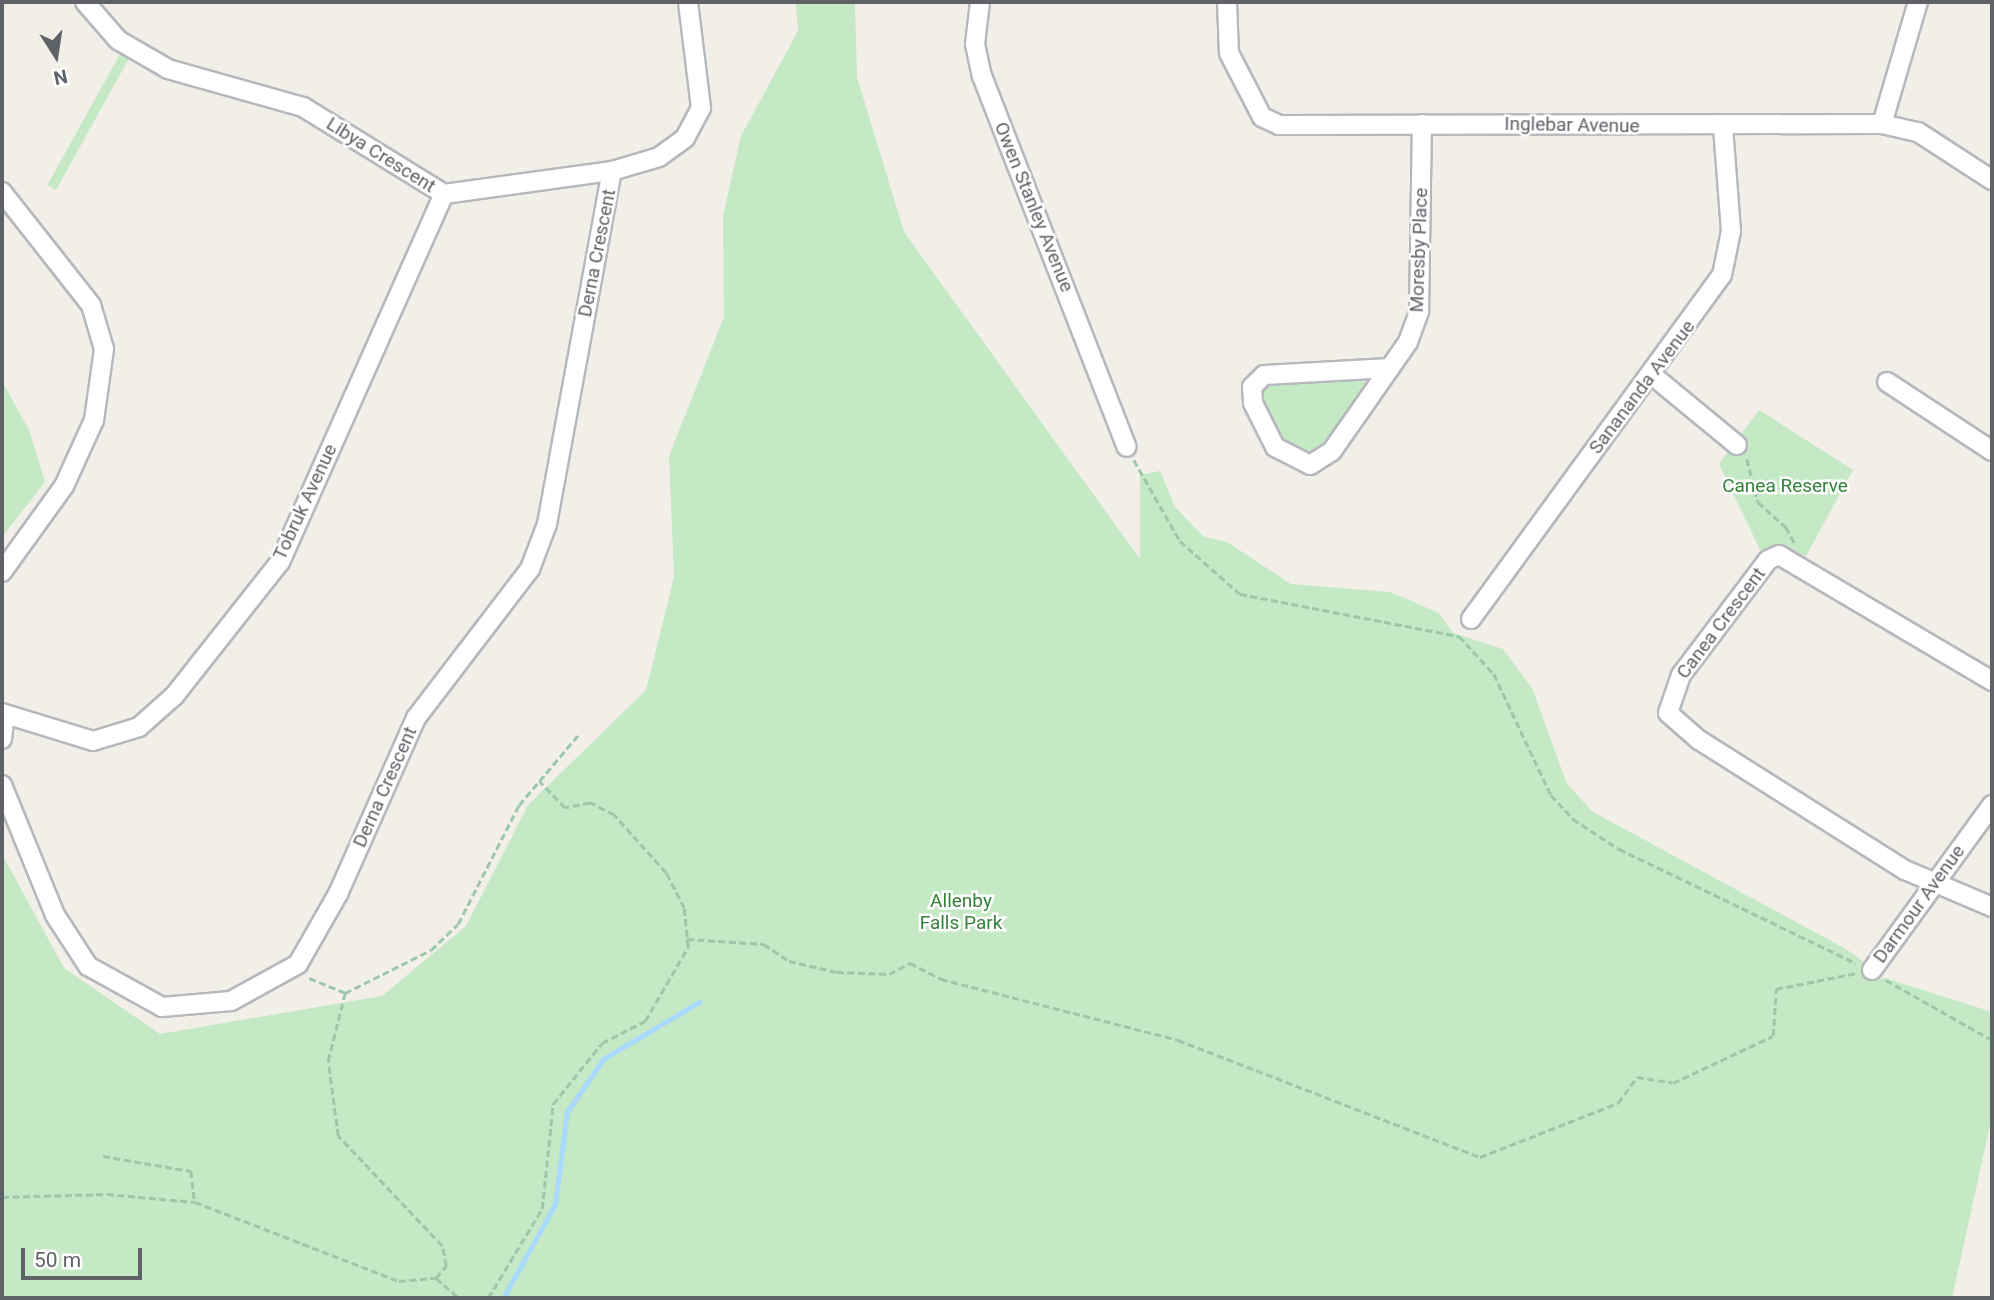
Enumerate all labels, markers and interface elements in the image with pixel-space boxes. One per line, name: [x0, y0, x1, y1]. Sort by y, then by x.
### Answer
north arrow: [21, 21, 91, 91]
text: N: [52, 64, 69, 90]
street label: Libya Crescent: [322, 112, 440, 198]
street label: Inglebar Avenue: [1504, 112, 1640, 138]
street label: Owen Stanley Avenue: [989, 119, 1079, 295]
street label: Derna Crescent: [573, 187, 621, 319]
street label: Moresby Place: [1405, 187, 1433, 313]
street label: Sanananda Avenue: [1584, 316, 1700, 458]
street label: Tobruk Avenue: [268, 440, 342, 564]
park label: Canea Reserve: [1722, 475, 1848, 497]
street label: Canea Crescent: [1672, 563, 1770, 683]
street label: Derna Crescent: [348, 723, 422, 851]
street label: Darmour Avenue: [1868, 840, 1970, 968]
park label: Allenby Falls Park: [920, 890, 1002, 934]
scale bar: [24, 1234, 145, 1278]
text: 50 m: [34, 1248, 81, 1272]

